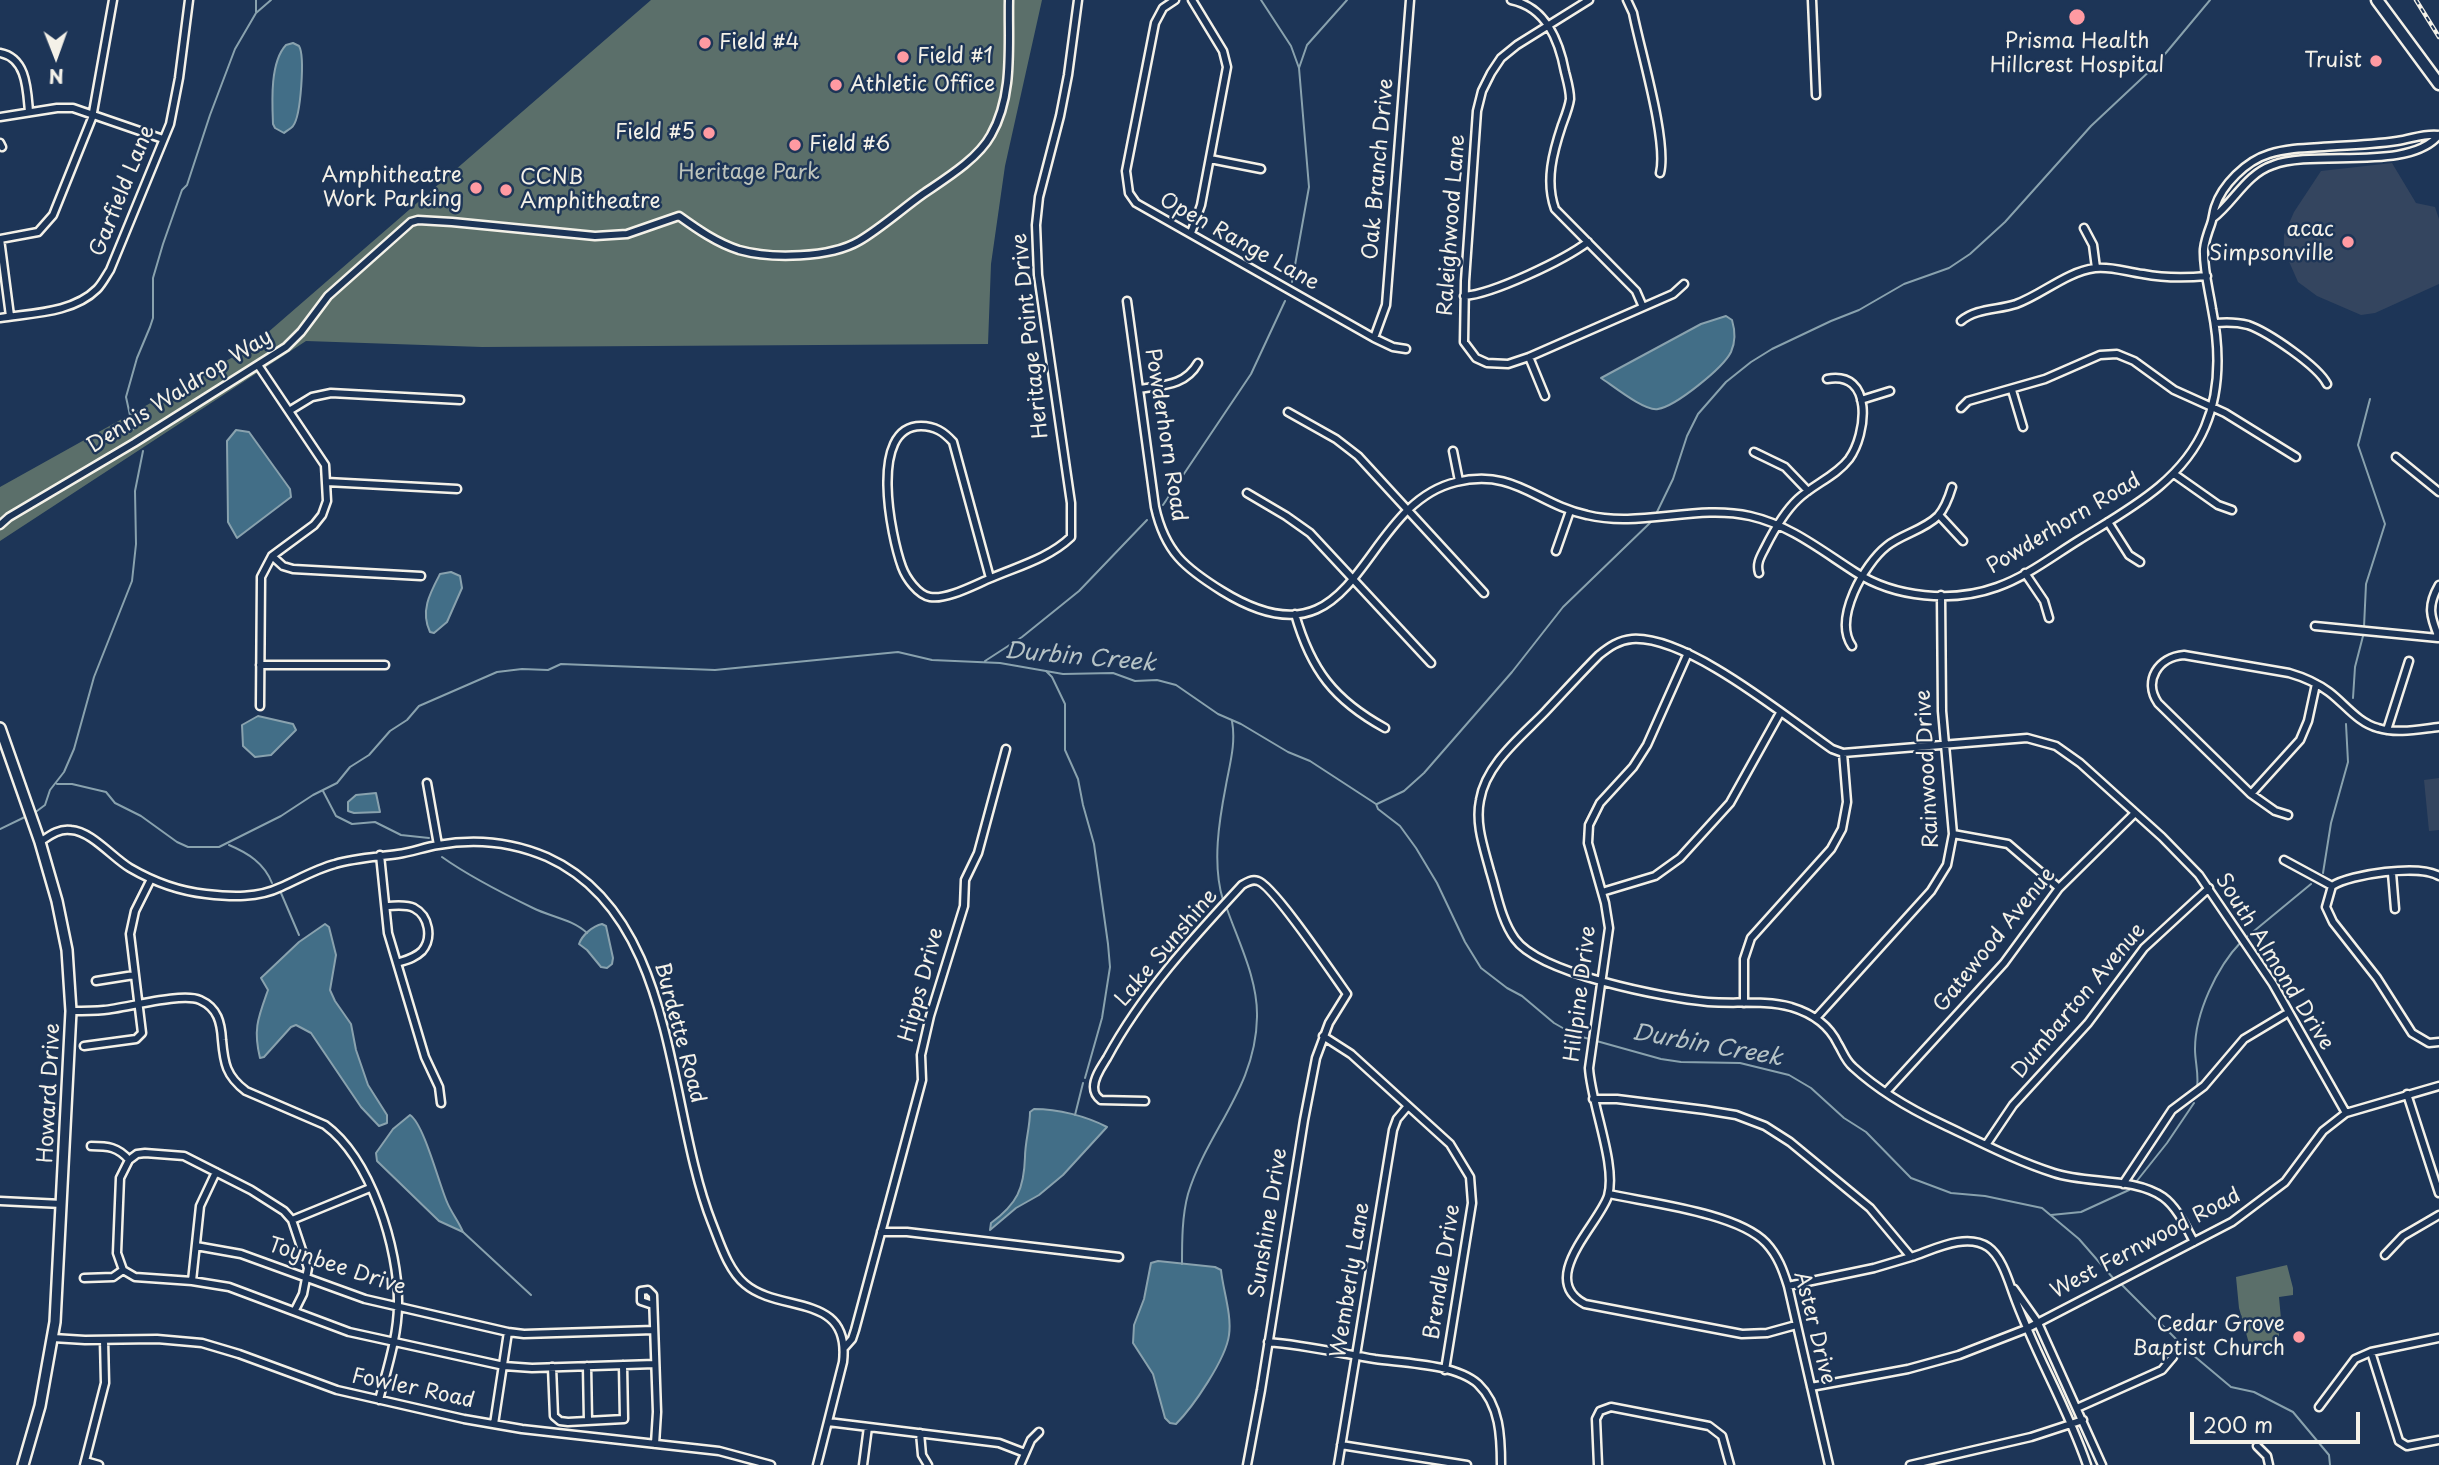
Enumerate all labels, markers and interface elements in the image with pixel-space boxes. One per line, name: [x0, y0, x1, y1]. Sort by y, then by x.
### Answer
marker: Prisma Health Hillcrest Hospital: [2067, 7, 2087, 27]
north arrow: [21, 21, 91, 91]
place label: Prisma Health Hillcrest Hospital: [1990, 29, 2164, 79]
place label: Field #4: [719, 30, 799, 56]
marker: Field #4: [697, 35, 713, 51]
place label: Field #1: [917, 44, 993, 70]
place label: Truist: [2304, 48, 2362, 74]
marker: Field #1: [895, 49, 911, 65]
marker: Truist: [2368, 53, 2384, 69]
text: N: [49, 63, 64, 91]
place label: Athletic Office: [850, 72, 995, 98]
marker: Athletic Office: [828, 77, 844, 93]
street label: Oak Branch Drive: [1359, 77, 1399, 261]
place label: Field #5: [615, 120, 695, 146]
street label: Garfield Lane: [85, 122, 161, 260]
marker: Field #5: [701, 125, 717, 141]
place label: Field #6: [809, 132, 890, 158]
street label: Raleighwood Lane: [1433, 133, 1471, 317]
marker: Field #6: [787, 137, 803, 153]
park label: Heritage Park: [678, 160, 820, 186]
place label: Amphitheatre Work Parking: [321, 163, 462, 213]
place label: CCNB Amphitheatre: [520, 165, 661, 215]
marker: Amphitheatre Work Parking: [468, 180, 484, 196]
marker: CCNB Amphitheatre: [498, 182, 514, 198]
street label: Open Range Lane: [1155, 188, 1323, 296]
place label: acac Simpsonville: [2209, 217, 2334, 267]
street label: Heritage Point Drive: [1008, 232, 1054, 440]
marker: acac Simpsonville: [2340, 234, 2356, 250]
street label: Dennis Waldrop Way: [83, 325, 277, 459]
street label: Powderhorn Road: [1139, 347, 1191, 523]
street label: Powderhorn Road: [1982, 468, 2146, 580]
water label: Durbin Creek: [1003, 638, 1157, 678]
street label: Rainwood Drive: [1911, 689, 1945, 849]
street label: Gatewood Avenue: [1929, 862, 2061, 1018]
street label: South Almond Drive: [2209, 869, 2339, 1055]
street label: Lake Sunshine: [1110, 884, 1224, 1012]
street label: Dumbarton Avenue: [2007, 918, 2151, 1084]
street label: Hillpine Drive: [1560, 924, 1602, 1064]
street label: Hipps Drive: [895, 925, 949, 1045]
street label: Burdette Road: [648, 960, 710, 1106]
water label: Durbin Creek: [1630, 1019, 1784, 1073]
street label: Howard Drive: [34, 1022, 66, 1164]
street label: Sunshine Drive: [1245, 1146, 1293, 1300]
street label: West Fernwood Road: [2047, 1183, 2245, 1305]
street label: Wemberly Lane: [1326, 1201, 1376, 1359]
street label: Brendle Drive: [1420, 1203, 1466, 1341]
street label: Toynbee Drive: [265, 1233, 409, 1301]
street label: Aster Drive: [1788, 1269, 1840, 1387]
place label: Cedar Grove Baptist Church: [2132, 1312, 2285, 1362]
marker: Cedar Grove Baptist Church: [2291, 1329, 2307, 1345]
street label: Fowler Road: [349, 1364, 477, 1414]
scale bar: [2194, 1398, 2364, 1442]
text: 200 m: [2203, 1408, 2273, 1440]

